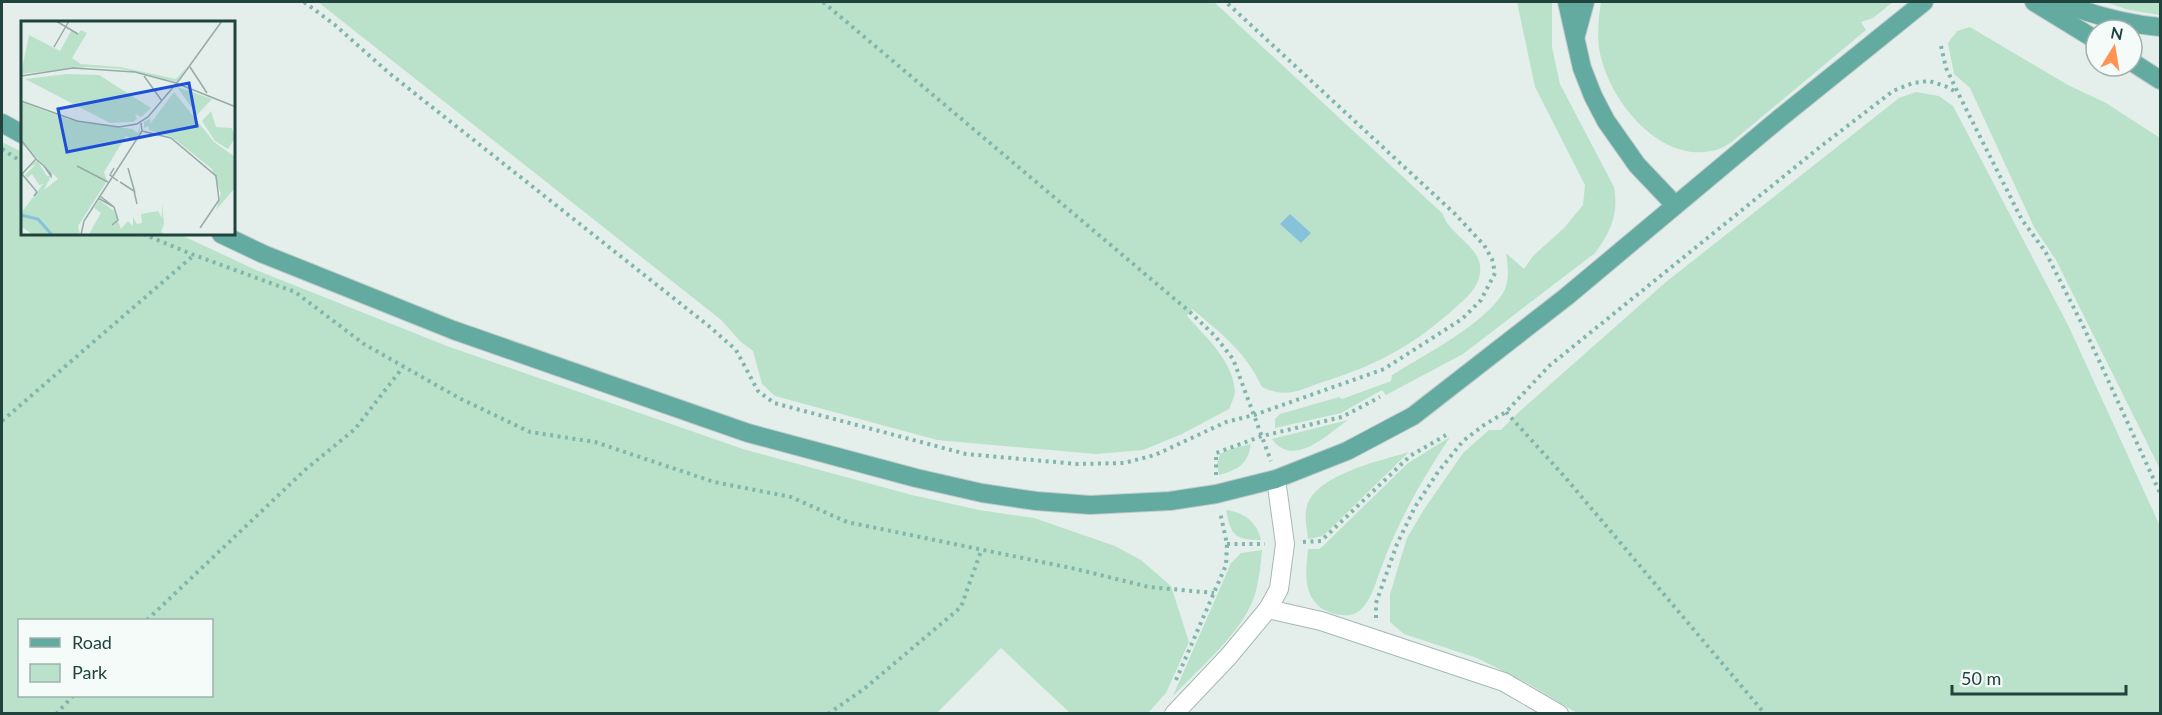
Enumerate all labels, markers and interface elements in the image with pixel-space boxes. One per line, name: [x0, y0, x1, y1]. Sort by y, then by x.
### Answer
north arrow: [2084, 18, 2144, 78]
inset map: [21, 21, 236, 236]
text: N: [2109, 22, 2125, 43]
legend: [18, 619, 213, 697]
text: Road: [72, 631, 112, 653]
scale bar: [1952, 658, 2126, 696]
text: Park: [72, 661, 108, 683]
text: 50 m: [1961, 667, 2001, 689]

